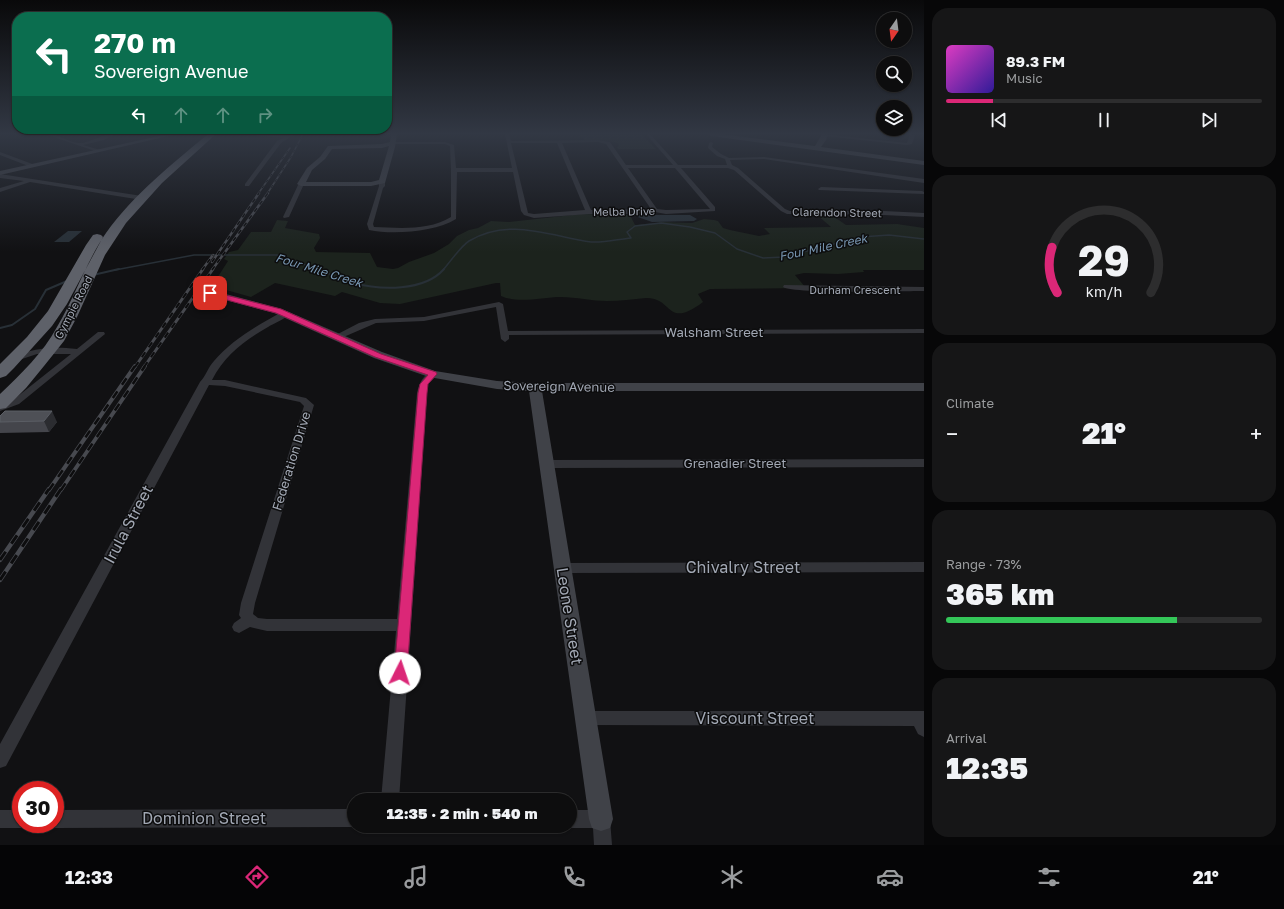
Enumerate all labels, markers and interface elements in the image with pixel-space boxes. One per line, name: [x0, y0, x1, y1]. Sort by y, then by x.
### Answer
north arrow: [876, 12, 912, 48]
map controls: [876, 12, 912, 136]
text: 270 m: [94, 26, 176, 59]
icon: left: [28, 28, 80, 80]
text: 89.3 FM: [1006, 52, 1065, 70]
button: search: [876, 56, 912, 92]
text: Sovereign Avenue: [94, 60, 248, 82]
text: Music: [1006, 70, 1043, 86]
button: layers: [876, 100, 912, 136]
icon: left: [128, 104, 150, 126]
icon: ahead: [170, 104, 192, 126]
icon: ahead: [212, 104, 234, 126]
icon: right: [254, 104, 276, 126]
icon: previous: [988, 109, 1010, 131]
icon: pause: [1093, 109, 1115, 131]
icon: next: [1198, 109, 1220, 131]
street label: Melba Drive: [593, 204, 655, 218]
street label: Clarendon Street: [792, 205, 882, 219]
water label: Four Mile Creek: [778, 230, 870, 264]
text: 29: [1078, 235, 1130, 285]
water label: Four Mile Creek: [274, 250, 365, 291]
street label: Gympie Road: [51, 273, 95, 341]
pin: [193, 276, 227, 310]
icon: arrive: [199, 282, 221, 304]
street label: Durham Crescent: [809, 283, 901, 296]
text: km/h: [1086, 283, 1122, 300]
street label: Walsham Street: [665, 324, 763, 340]
street label: Sovereign Avenue: [503, 377, 615, 395]
text: Climate: [946, 395, 994, 411]
street label: Federation Drive: [268, 410, 314, 512]
text: 21°: [1082, 415, 1126, 451]
text: −: [946, 420, 958, 447]
text: +: [1250, 420, 1262, 447]
street label: Grenadier Street: [684, 455, 786, 471]
street label: Irula Street: [99, 481, 157, 567]
text: Range · 73%: [946, 556, 1021, 572]
street label: Chivalry Street: [686, 557, 800, 577]
street label: Leone Street: [552, 566, 588, 666]
text: 365 km: [946, 576, 1054, 612]
position arrow: [379, 652, 421, 694]
street label: Viscount Street: [696, 708, 814, 728]
text: Arrival: [946, 730, 987, 746]
text: 12:35: [946, 750, 1028, 786]
speed limit sign: 30: [12, 781, 64, 833]
text: 12:35 · 2 min · 540 m: [386, 804, 538, 822]
street label: Dominion Street: [142, 808, 266, 828]
icon: directions: [243, 863, 271, 891]
icon: music: [402, 863, 430, 891]
icon: phone: [560, 863, 588, 891]
icon: climate: [718, 863, 746, 891]
icon: car: [876, 863, 904, 891]
icon: filters: [1035, 863, 1063, 891]
text: 12:33: [65, 866, 113, 888]
text: 21°: [1193, 866, 1219, 888]

